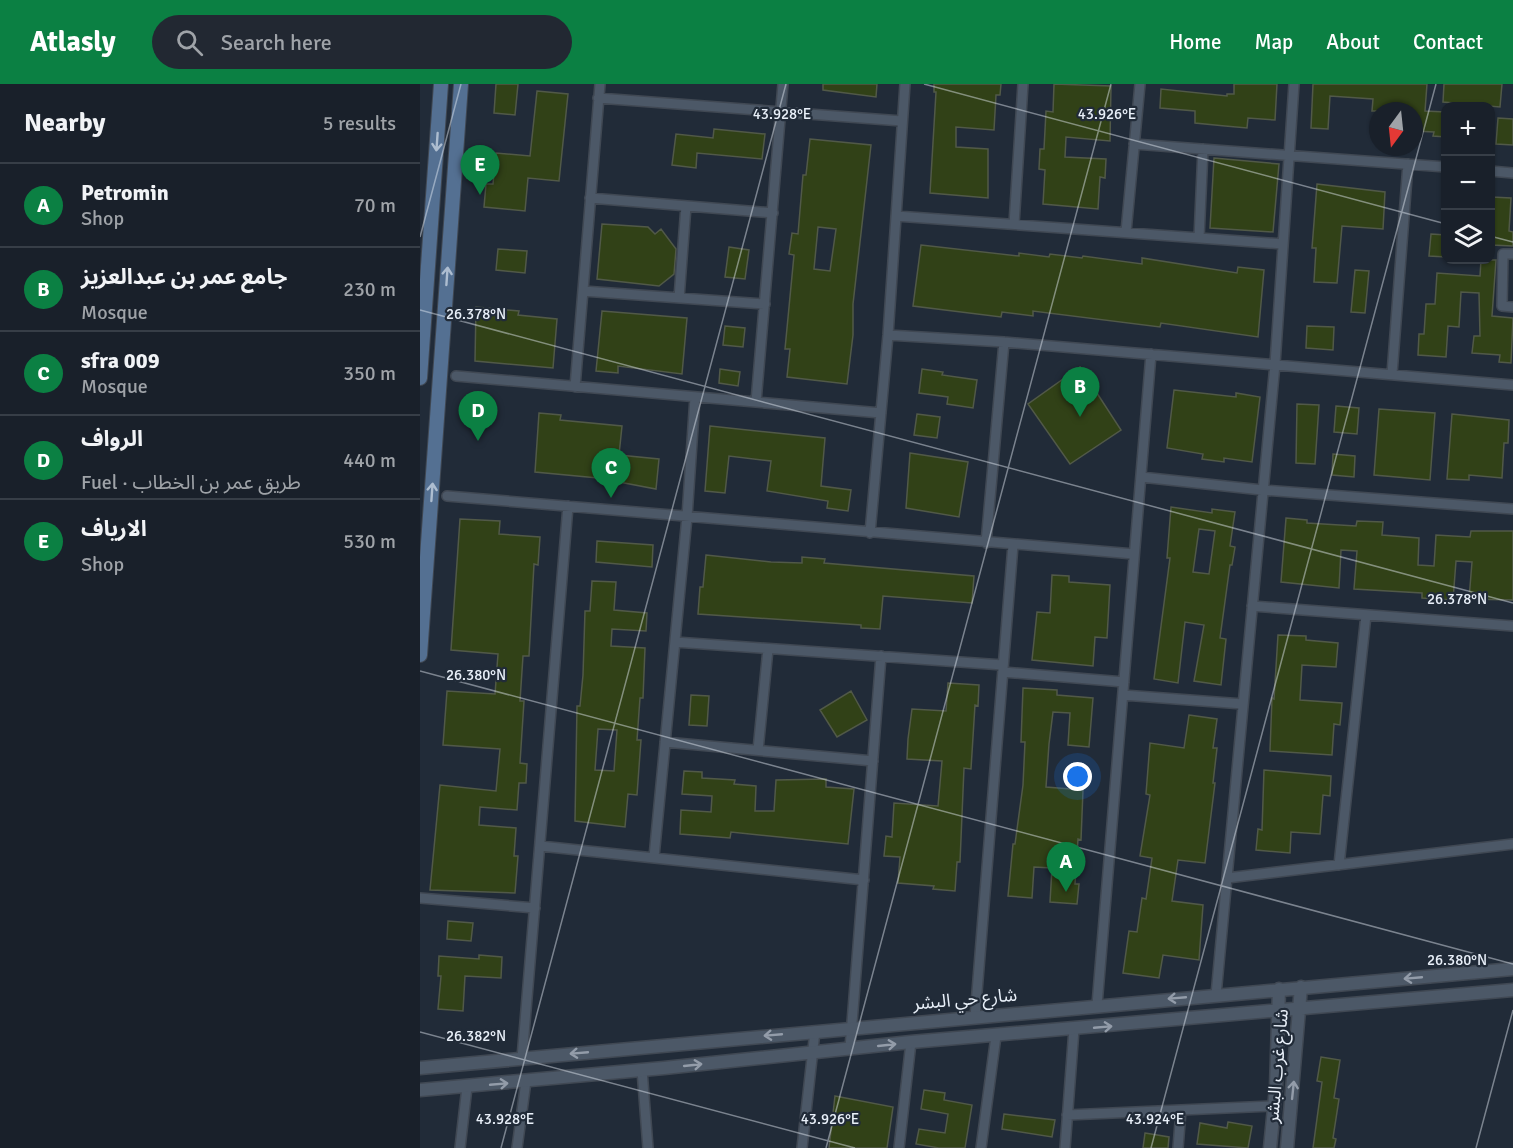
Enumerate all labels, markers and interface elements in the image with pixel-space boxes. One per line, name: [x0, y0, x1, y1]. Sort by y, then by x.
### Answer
search box: [152, 15, 572, 69]
text: Atlasly: [30, 25, 116, 59]
icon: search: [173, 26, 206, 59]
text: Search here: [221, 29, 332, 56]
text: Home: [1169, 29, 1222, 55]
text: Map: [1255, 29, 1293, 55]
text: About: [1326, 29, 1380, 55]
text: Contact: [1413, 29, 1483, 55]
north arrow: [1369, 102, 1423, 156]
map controls: [1441, 102, 1495, 264]
button: +: [1441, 102, 1495, 156]
text: 43.928°E: [753, 105, 811, 123]
text: 43.926°E: [1078, 105, 1136, 123]
text: Nearby: [24, 107, 105, 139]
text: 5 results: [323, 111, 396, 136]
one-way arrow: [431, 132, 442, 152]
pin: E: [460, 146, 500, 195]
button: −: [1441, 156, 1495, 210]
text: Petromin: [81, 179, 169, 206]
text: A: [37, 193, 50, 218]
text: 70 m: [354, 193, 396, 218]
text: Shop: [81, 206, 124, 231]
button: layers: [1441, 210, 1495, 264]
text: جامع عمر بن عبدالعزيز: [81, 263, 287, 290]
one-way arrow: [442, 267, 453, 287]
text: B: [37, 277, 50, 302]
text: 230 m: [343, 277, 396, 302]
text: Mosque: [81, 300, 148, 325]
text: 26.378°N: [446, 305, 506, 323]
text: sfra 009: [81, 347, 160, 374]
text: C: [37, 361, 50, 386]
text: 350 m: [343, 361, 396, 386]
pin: B: [1060, 368, 1100, 417]
text: Mosque: [81, 374, 148, 399]
pin: D: [458, 392, 498, 441]
text: الرواف: [81, 425, 143, 452]
text: D: [37, 448, 50, 473]
text: 440 m: [343, 448, 396, 473]
pin: C: [592, 448, 630, 498]
text: Fuel · طريق عمر بن الخطاب: [81, 470, 301, 495]
one-way arrow: [427, 482, 438, 502]
text: الارياف: [81, 515, 147, 542]
text: E: [38, 529, 49, 554]
text: 530 m: [343, 529, 396, 554]
text: Shop: [81, 552, 124, 577]
text: 26.378°N: [1427, 590, 1487, 608]
text: 26.380°N: [446, 666, 506, 684]
your location: [1063, 762, 1092, 791]
pin: A: [1046, 842, 1086, 892]
text: 26.380°N: [1427, 951, 1487, 969]
one-way arrow: [1403, 972, 1423, 983]
street label: شارع حي البشر: [911, 983, 1018, 1018]
one-way arrow: [1167, 993, 1187, 1004]
street label: شارع غرب البشر: [1261, 1008, 1296, 1125]
one-way arrow: [1092, 1021, 1112, 1032]
text: 26.382°N: [446, 1027, 506, 1045]
one-way arrow: [764, 1030, 784, 1041]
one-way arrow: [877, 1039, 897, 1050]
one-way arrow: [570, 1048, 590, 1059]
one-way arrow: [683, 1059, 703, 1070]
one-way arrow: [489, 1078, 509, 1089]
one-way arrow: [1288, 1080, 1299, 1100]
text: 43.928°E: [476, 1110, 534, 1128]
text: 43.926°E: [801, 1110, 859, 1128]
text: 43.924°E: [1126, 1110, 1184, 1128]

